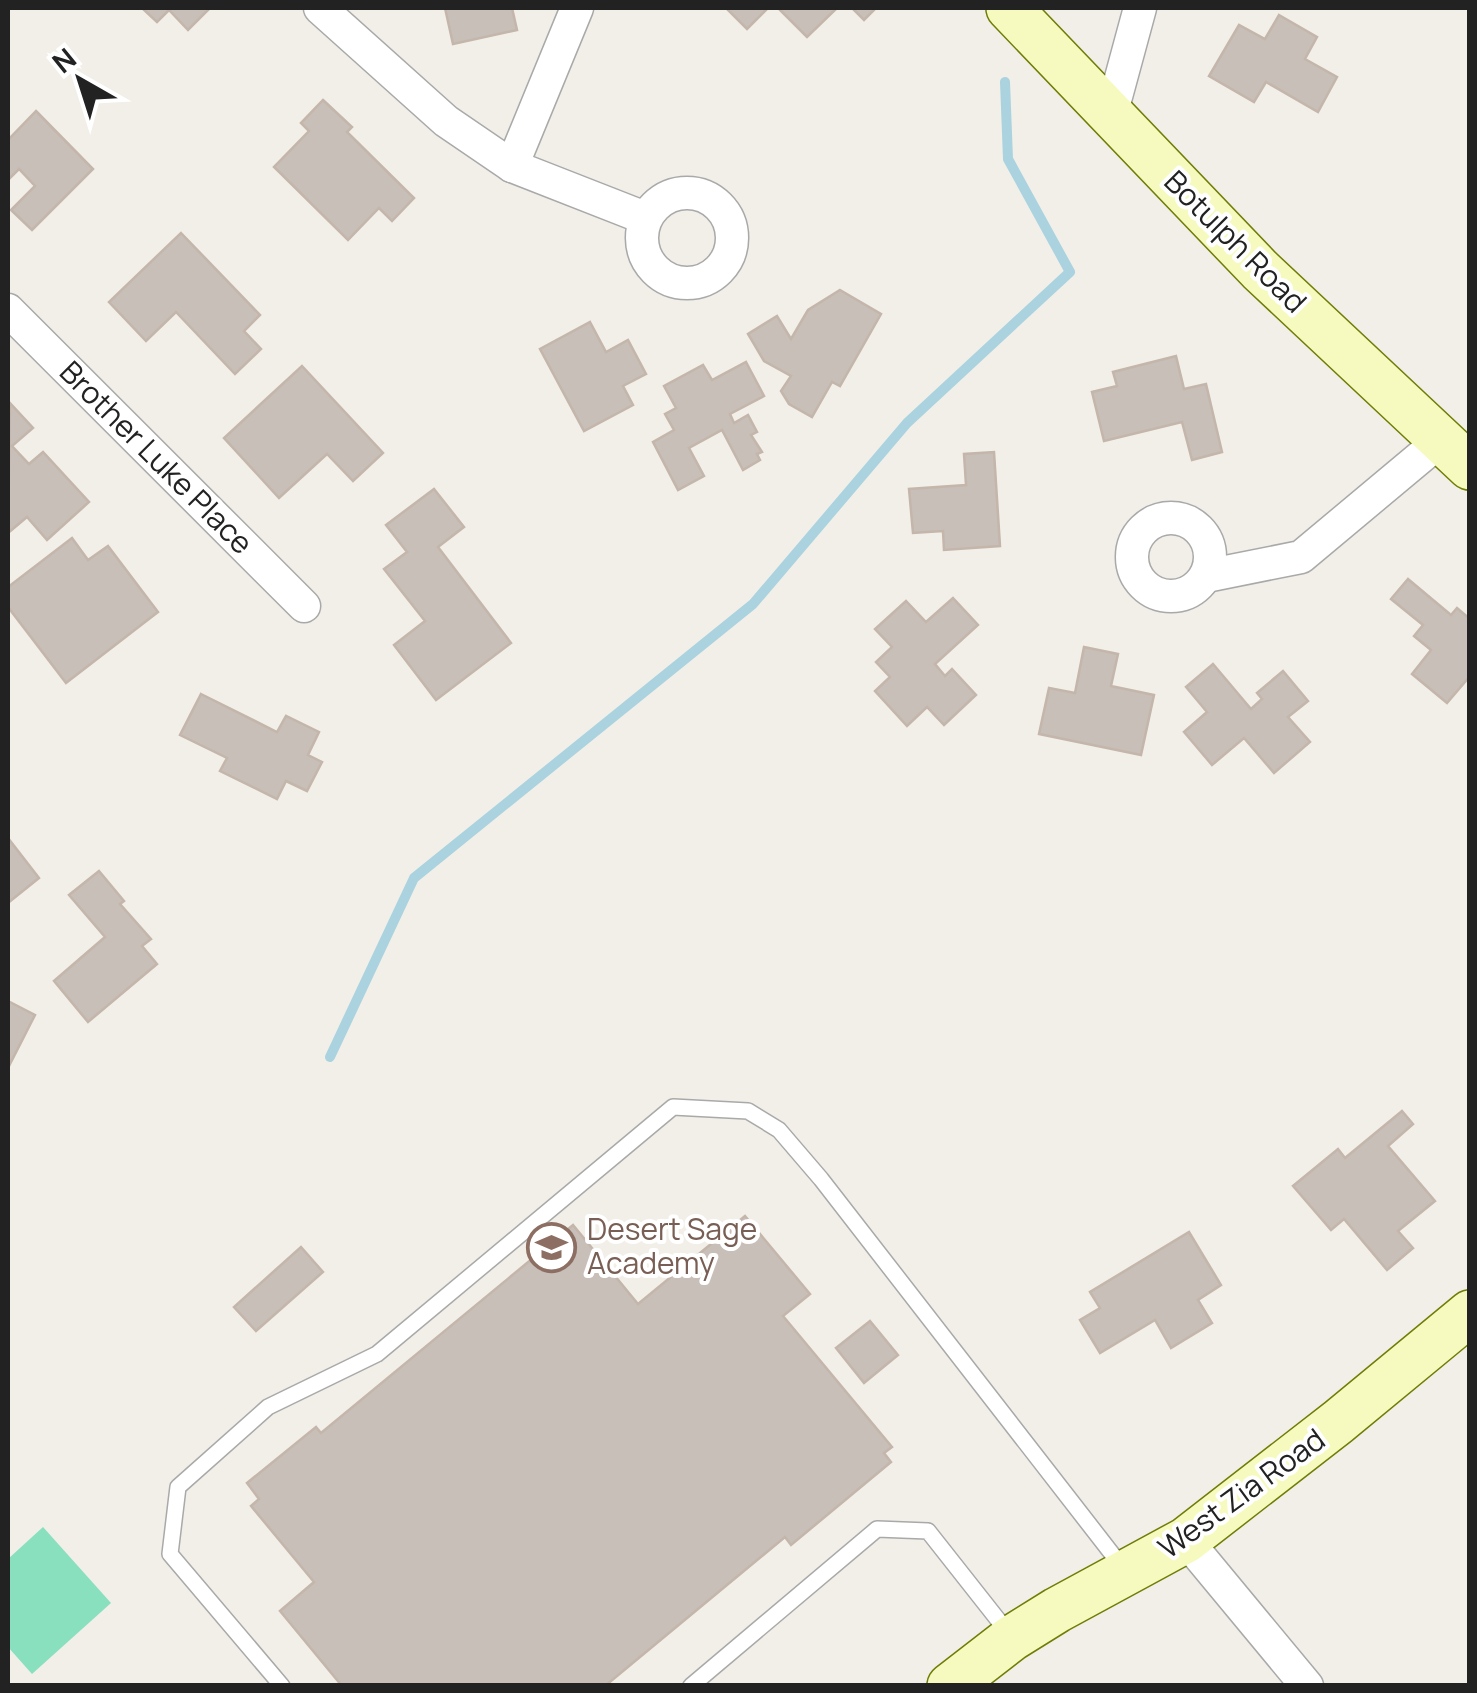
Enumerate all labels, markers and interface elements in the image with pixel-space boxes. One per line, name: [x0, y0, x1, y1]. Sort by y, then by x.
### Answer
north arrow: [30, 30, 130, 130]
text: N: [44, 39, 83, 81]
street label: Botulph Road: [1156, 161, 1316, 321]
street label: Brother Luke Place: [51, 351, 263, 563]
place label: Desert Sage Academy: [587, 1208, 757, 1283]
school or university icon: Desert Sage Academy: [526, 1221, 578, 1273]
street label: West Zia Road: [1149, 1418, 1333, 1567]

